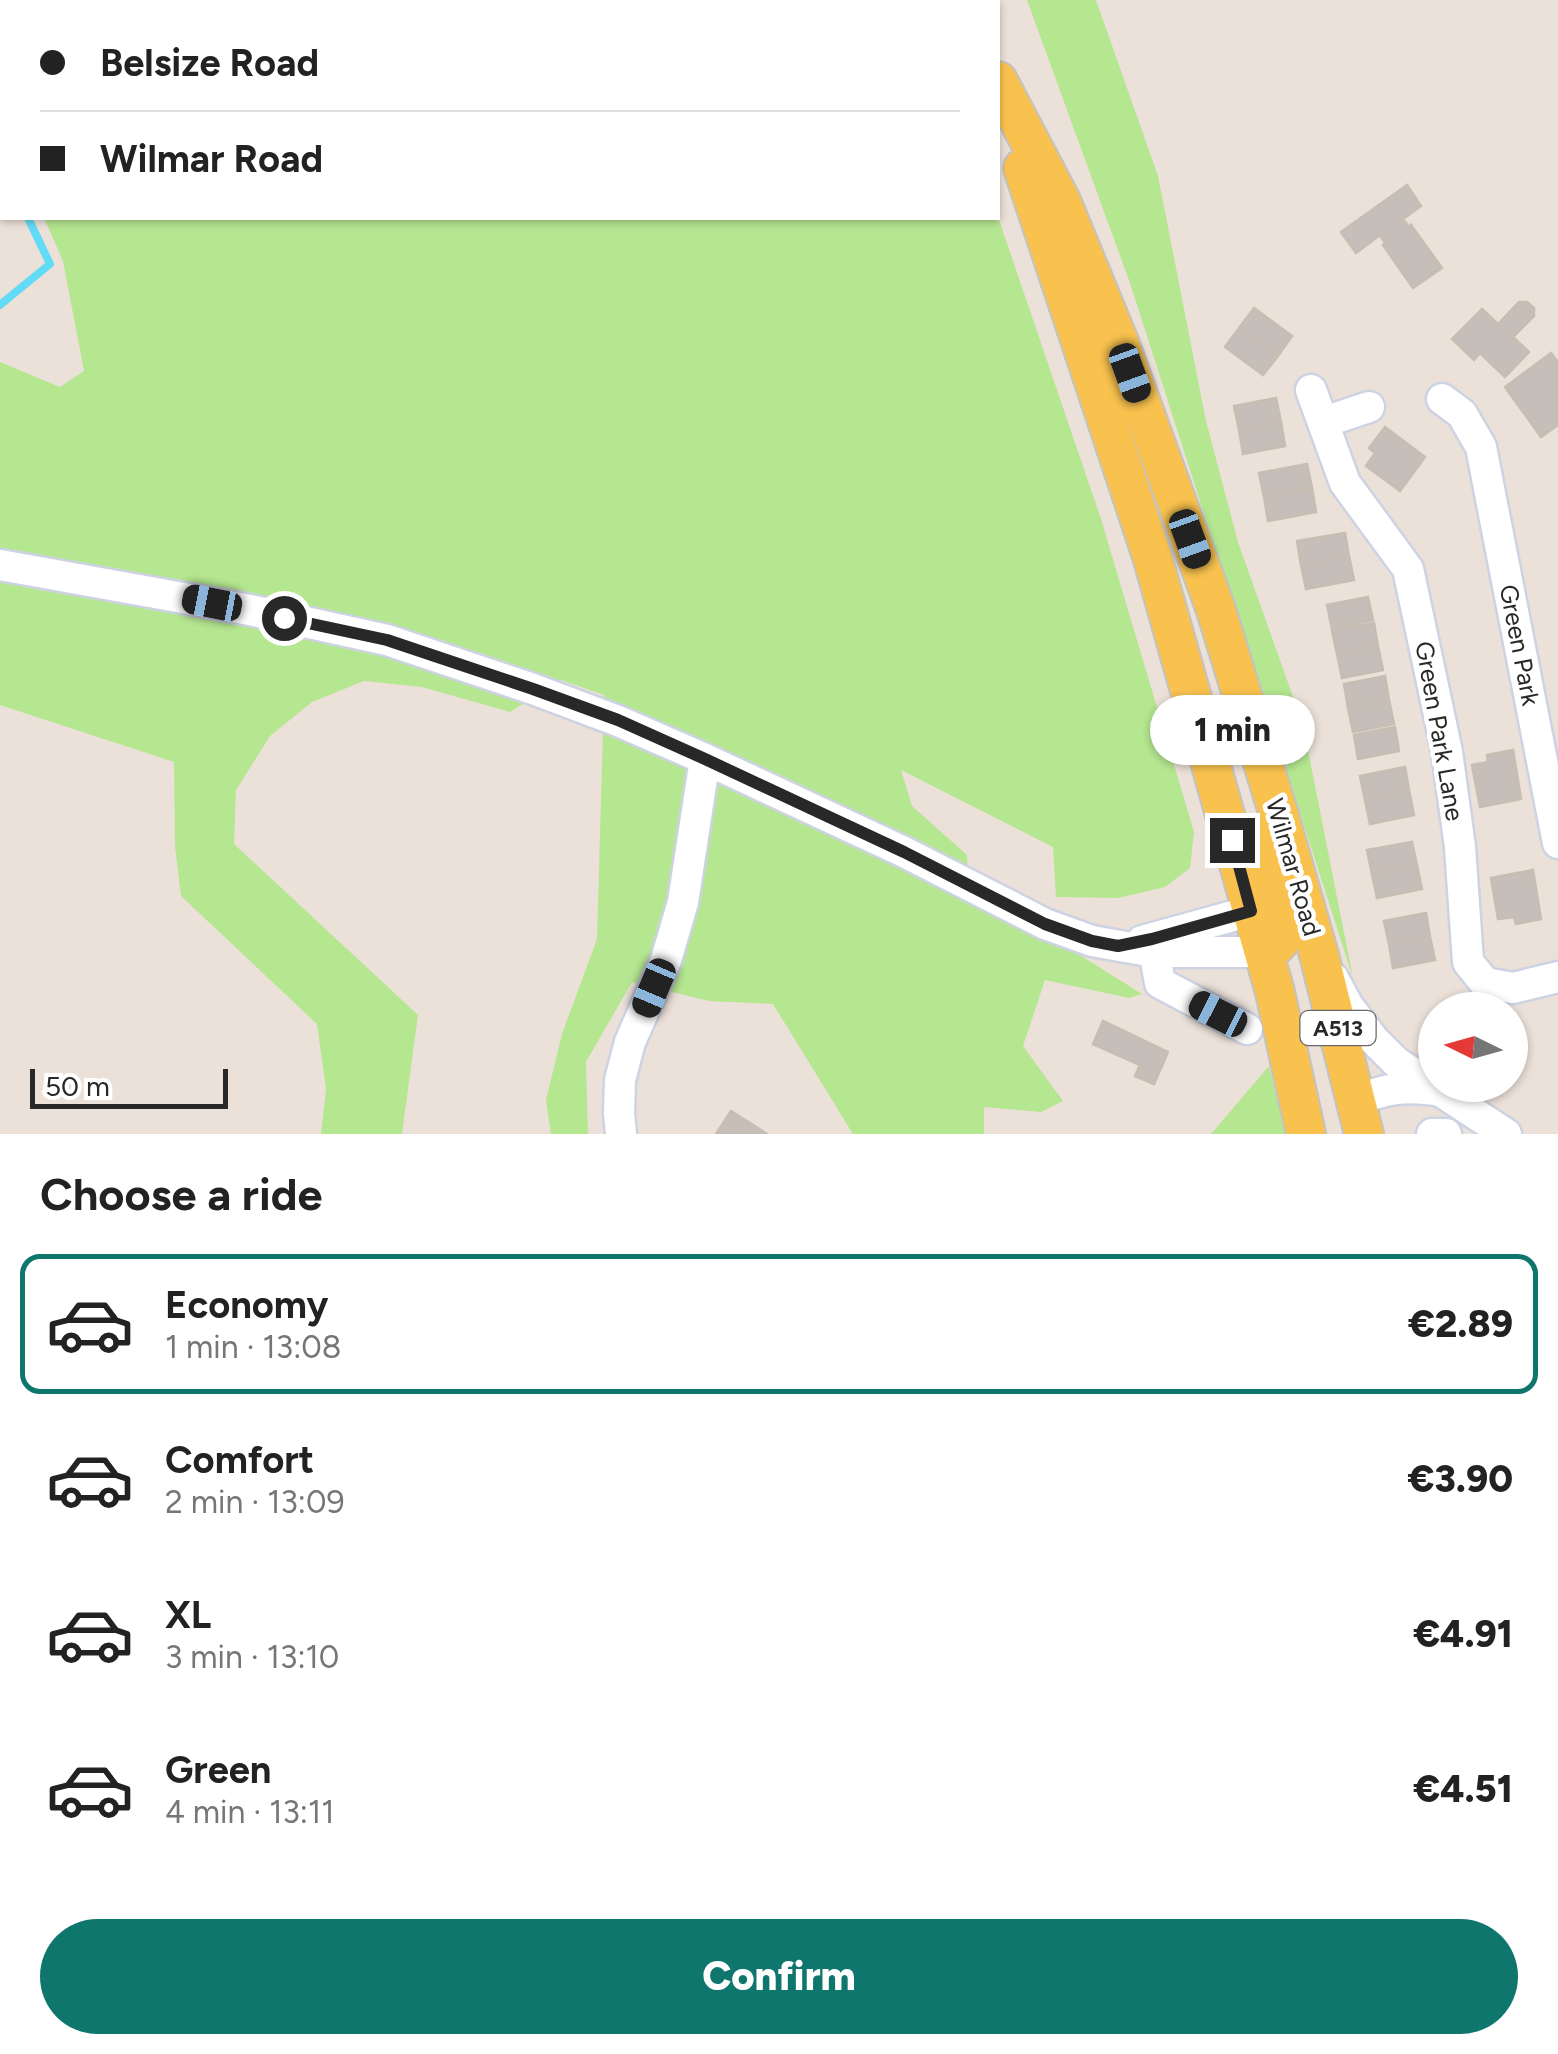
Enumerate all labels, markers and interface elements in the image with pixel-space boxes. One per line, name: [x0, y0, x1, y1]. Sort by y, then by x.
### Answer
text: Belsize Road: [100, 40, 319, 86]
text: Wilmar Road: [100, 136, 323, 182]
car: [1106, 340, 1154, 406]
car: [1166, 506, 1214, 572]
street label: Green Park: [1494, 582, 1547, 709]
car: [180, 583, 244, 623]
route start: [262, 596, 307, 641]
street label: Green Park Lane: [1409, 639, 1471, 823]
callout: 1 min: [1150, 695, 1314, 765]
text: 1 min: [1194, 711, 1271, 749]
street label: Wilmar Road: [1260, 795, 1328, 939]
route end: [1210, 818, 1255, 863]
car: [628, 955, 680, 1021]
car: [1184, 987, 1252, 1041]
north arrow: [1418, 992, 1528, 1102]
map controls: [1418, 992, 1528, 1102]
road number: A513: [1300, 1011, 1376, 1045]
scale bar: [30, 1064, 228, 1108]
text: 50 m: [45, 1069, 110, 1103]
text: Choose a ride: [40, 1167, 322, 1221]
icon: car: [45, 1279, 135, 1369]
text: Economy: [165, 1282, 328, 1328]
text: €2.89: [1408, 1301, 1513, 1347]
text: 1 min · 13:08: [165, 1328, 341, 1366]
icon: car: [45, 1434, 135, 1524]
text: Comfort: [165, 1437, 314, 1483]
text: €3.90: [1408, 1456, 1513, 1502]
text: 2 min · 13:09: [165, 1483, 345, 1521]
icon: car: [45, 1589, 135, 1679]
text: XL: [165, 1592, 211, 1638]
text: €4.91: [1413, 1611, 1513, 1657]
text: 3 min · 13:10: [165, 1638, 339, 1676]
icon: car: [45, 1744, 135, 1834]
text: Green: [165, 1747, 271, 1793]
text: €4.51: [1413, 1766, 1513, 1812]
text: 4 min · 13:11: [165, 1793, 334, 1831]
button: Confirm: [40, 1919, 1518, 2034]

